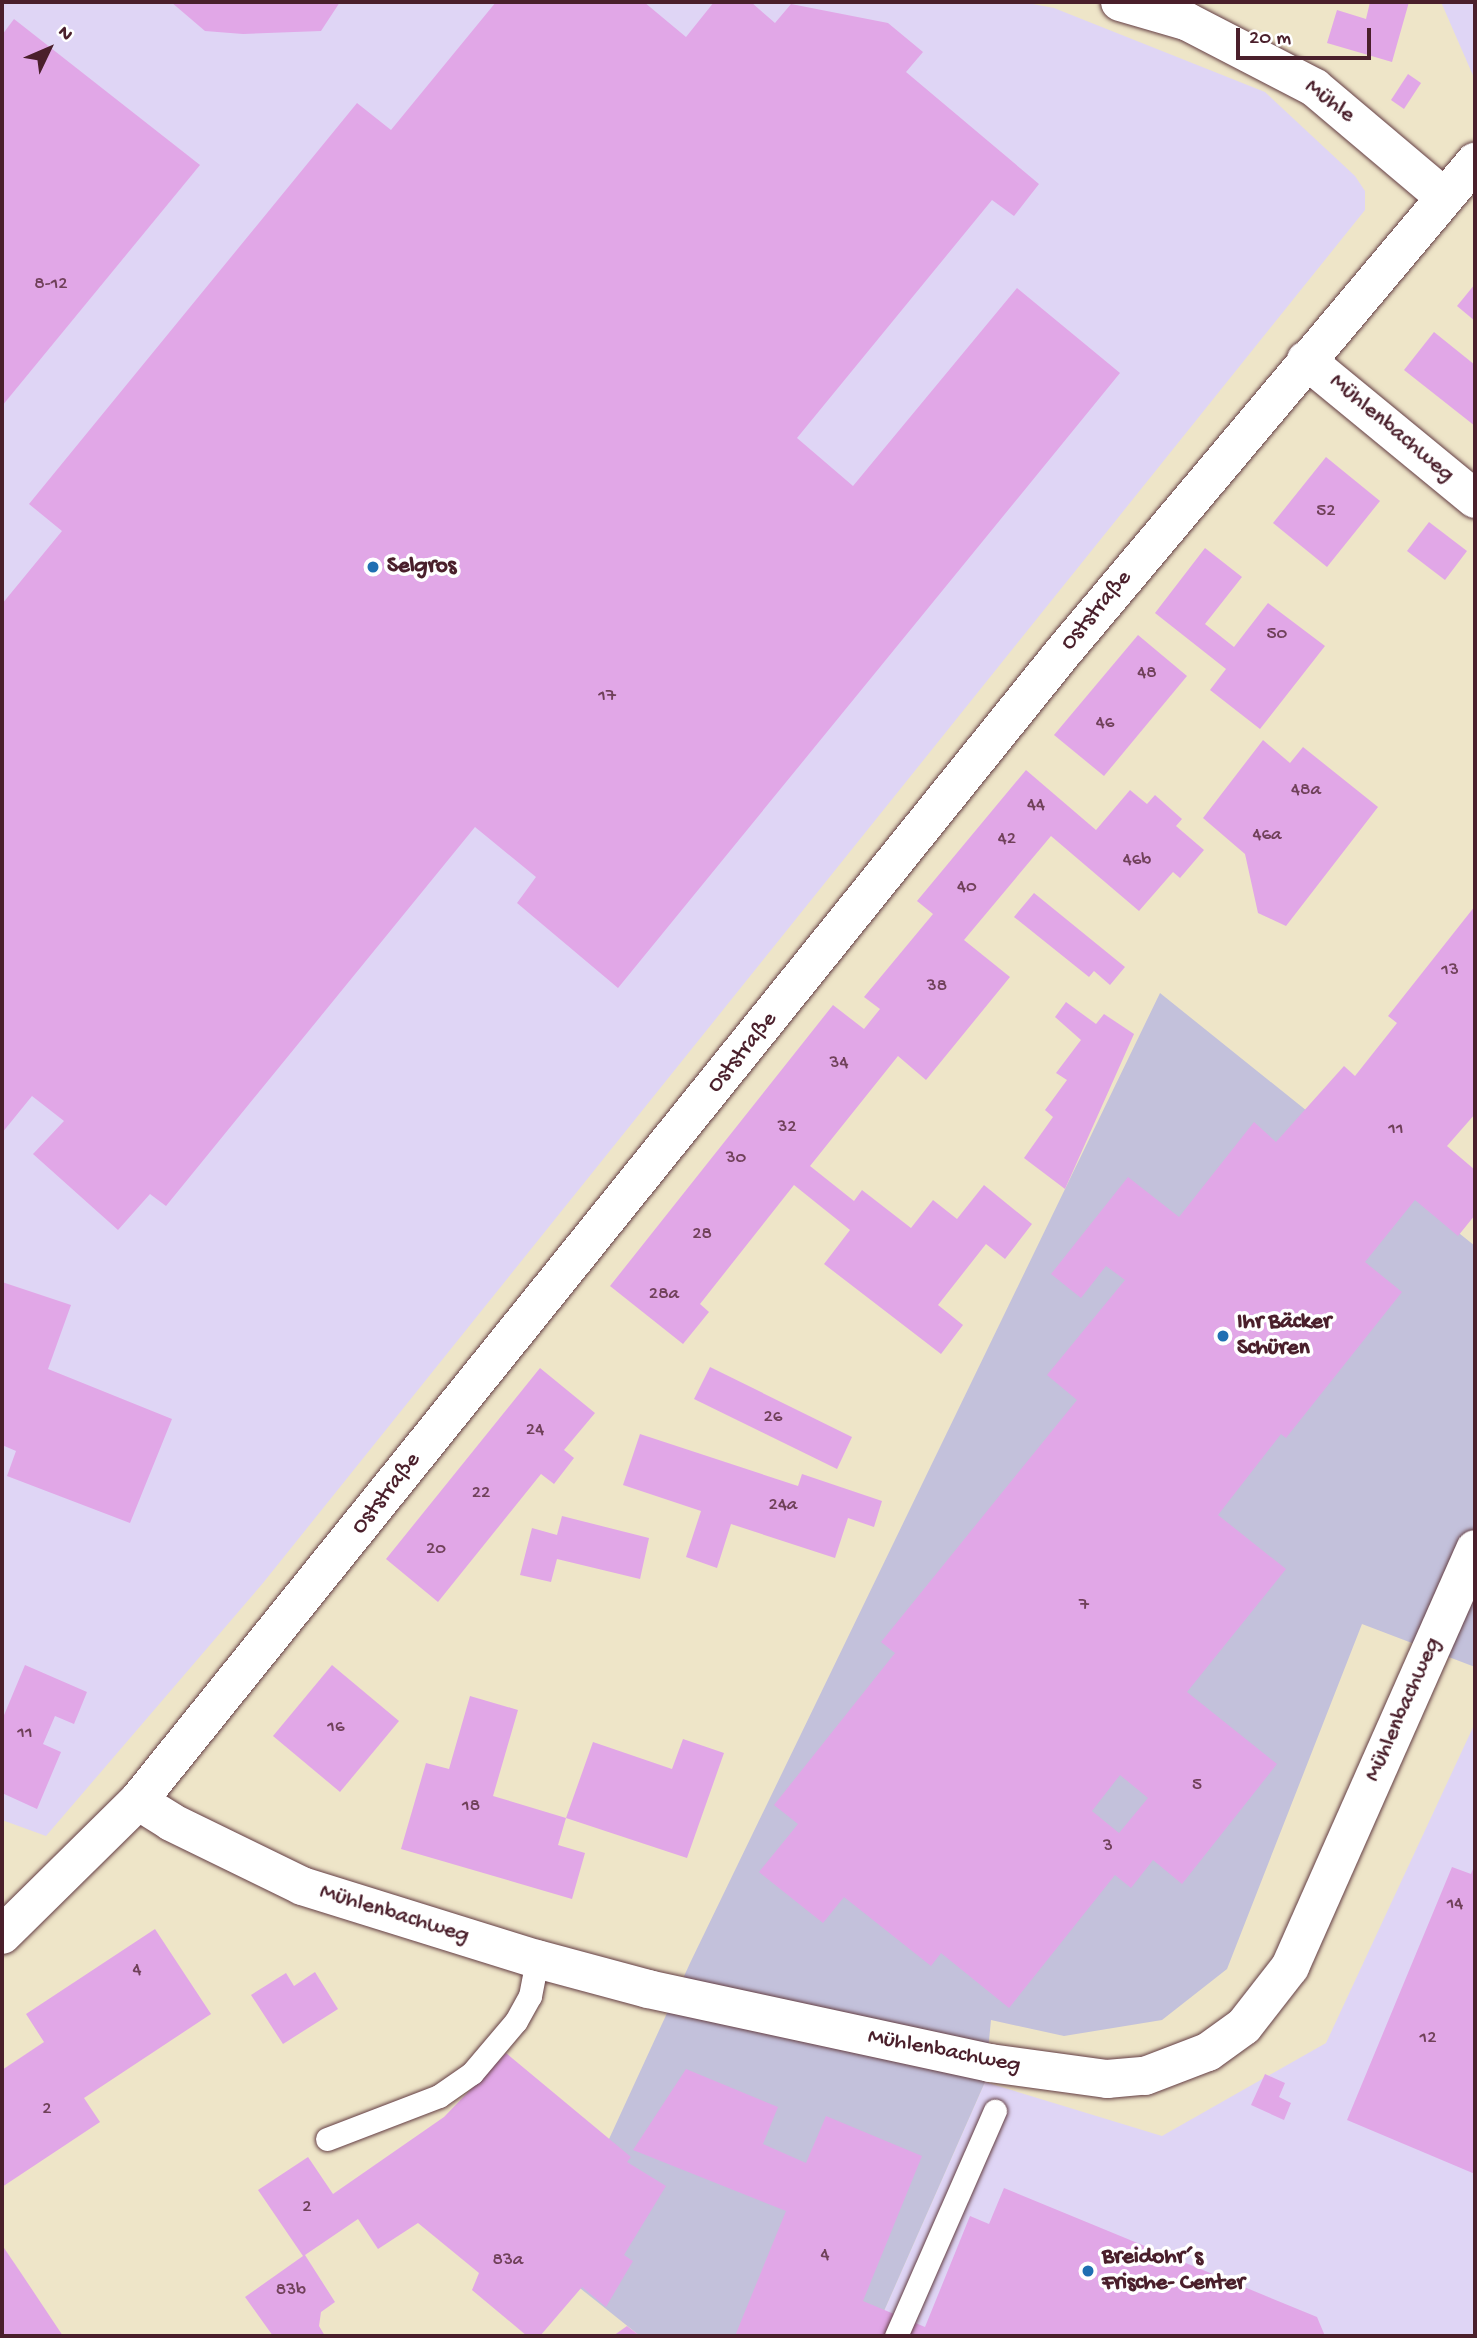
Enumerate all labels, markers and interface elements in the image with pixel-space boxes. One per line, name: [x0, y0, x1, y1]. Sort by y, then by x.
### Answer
north arrow: [14, 14, 84, 84]
scale bar: [1239, 14, 1374, 58]
text: N: [52, 22, 77, 47]
text: 20 m: [1249, 27, 1291, 52]
street label: Mühle: [1298, 74, 1360, 130]
house number: 8-12: [34, 274, 68, 296]
street label: Mühlenbachweg: [1323, 369, 1459, 489]
house number: 52: [1316, 501, 1336, 523]
place label: Selgros: [387, 553, 456, 581]
marker: Selgros: [365, 559, 381, 575]
street label: Oststraße: [1055, 565, 1139, 657]
house number: 50: [1267, 624, 1287, 646]
house number: 48: [1137, 663, 1157, 685]
house number: 17: [598, 686, 616, 708]
house number: 46: [1096, 713, 1114, 735]
house number: 48a: [1291, 780, 1321, 802]
house number: 44: [1027, 795, 1045, 817]
house number: 46a: [1252, 825, 1282, 847]
house number: 42: [998, 829, 1016, 851]
house number: 46b: [1123, 850, 1151, 872]
house number: 40: [957, 877, 977, 899]
house number: 13: [1441, 960, 1459, 982]
house number: 38: [927, 976, 947, 998]
street label: Oststraße: [702, 1007, 784, 1099]
house number: 34: [830, 1053, 848, 1075]
house number: 32: [777, 1117, 797, 1139]
house number: 11: [1388, 1119, 1404, 1141]
house number: 30: [726, 1148, 746, 1170]
house number: 28: [692, 1224, 712, 1246]
house number: 28a: [649, 1284, 679, 1306]
place label: Ihr Bäcker Schüren: [1237, 1309, 1331, 1363]
marker: Ihr Bäcker Schüren: [1215, 1328, 1231, 1344]
house number: 26: [764, 1407, 782, 1429]
house number: 24: [526, 1420, 544, 1442]
street label: Oststraße: [346, 1448, 428, 1540]
house number: 22: [472, 1483, 490, 1505]
house number: 24a: [769, 1495, 797, 1517]
house number: 20: [426, 1539, 446, 1561]
house number: 7: [1079, 1595, 1089, 1617]
street label: Mühlenbachweg: [1360, 1634, 1448, 1786]
house number: 16: [327, 1717, 345, 1739]
house number: 11: [17, 1723, 33, 1745]
house number: 5: [1192, 1775, 1202, 1797]
house number: 18: [462, 1796, 480, 1818]
house number: 3: [1103, 1836, 1113, 1858]
street label: Mühlenbachweg: [316, 1879, 472, 1951]
house number: 14: [1447, 1894, 1463, 1916]
house number: 4: [133, 1960, 141, 1982]
street label: Mühlenbachweg: [865, 2024, 1023, 2080]
house number: 12: [1420, 2028, 1436, 2050]
house number: 2: [42, 2099, 52, 2121]
house number: 2: [302, 2197, 312, 2219]
place label: Breidohr´s Frische- Center: [1102, 2244, 1245, 2298]
house number: 4: [821, 2245, 829, 2267]
house number: 83a: [493, 2250, 523, 2272]
marker: Breidohr´s Frische- Center: [1080, 2263, 1096, 2279]
house number: 83b: [276, 2280, 306, 2302]

